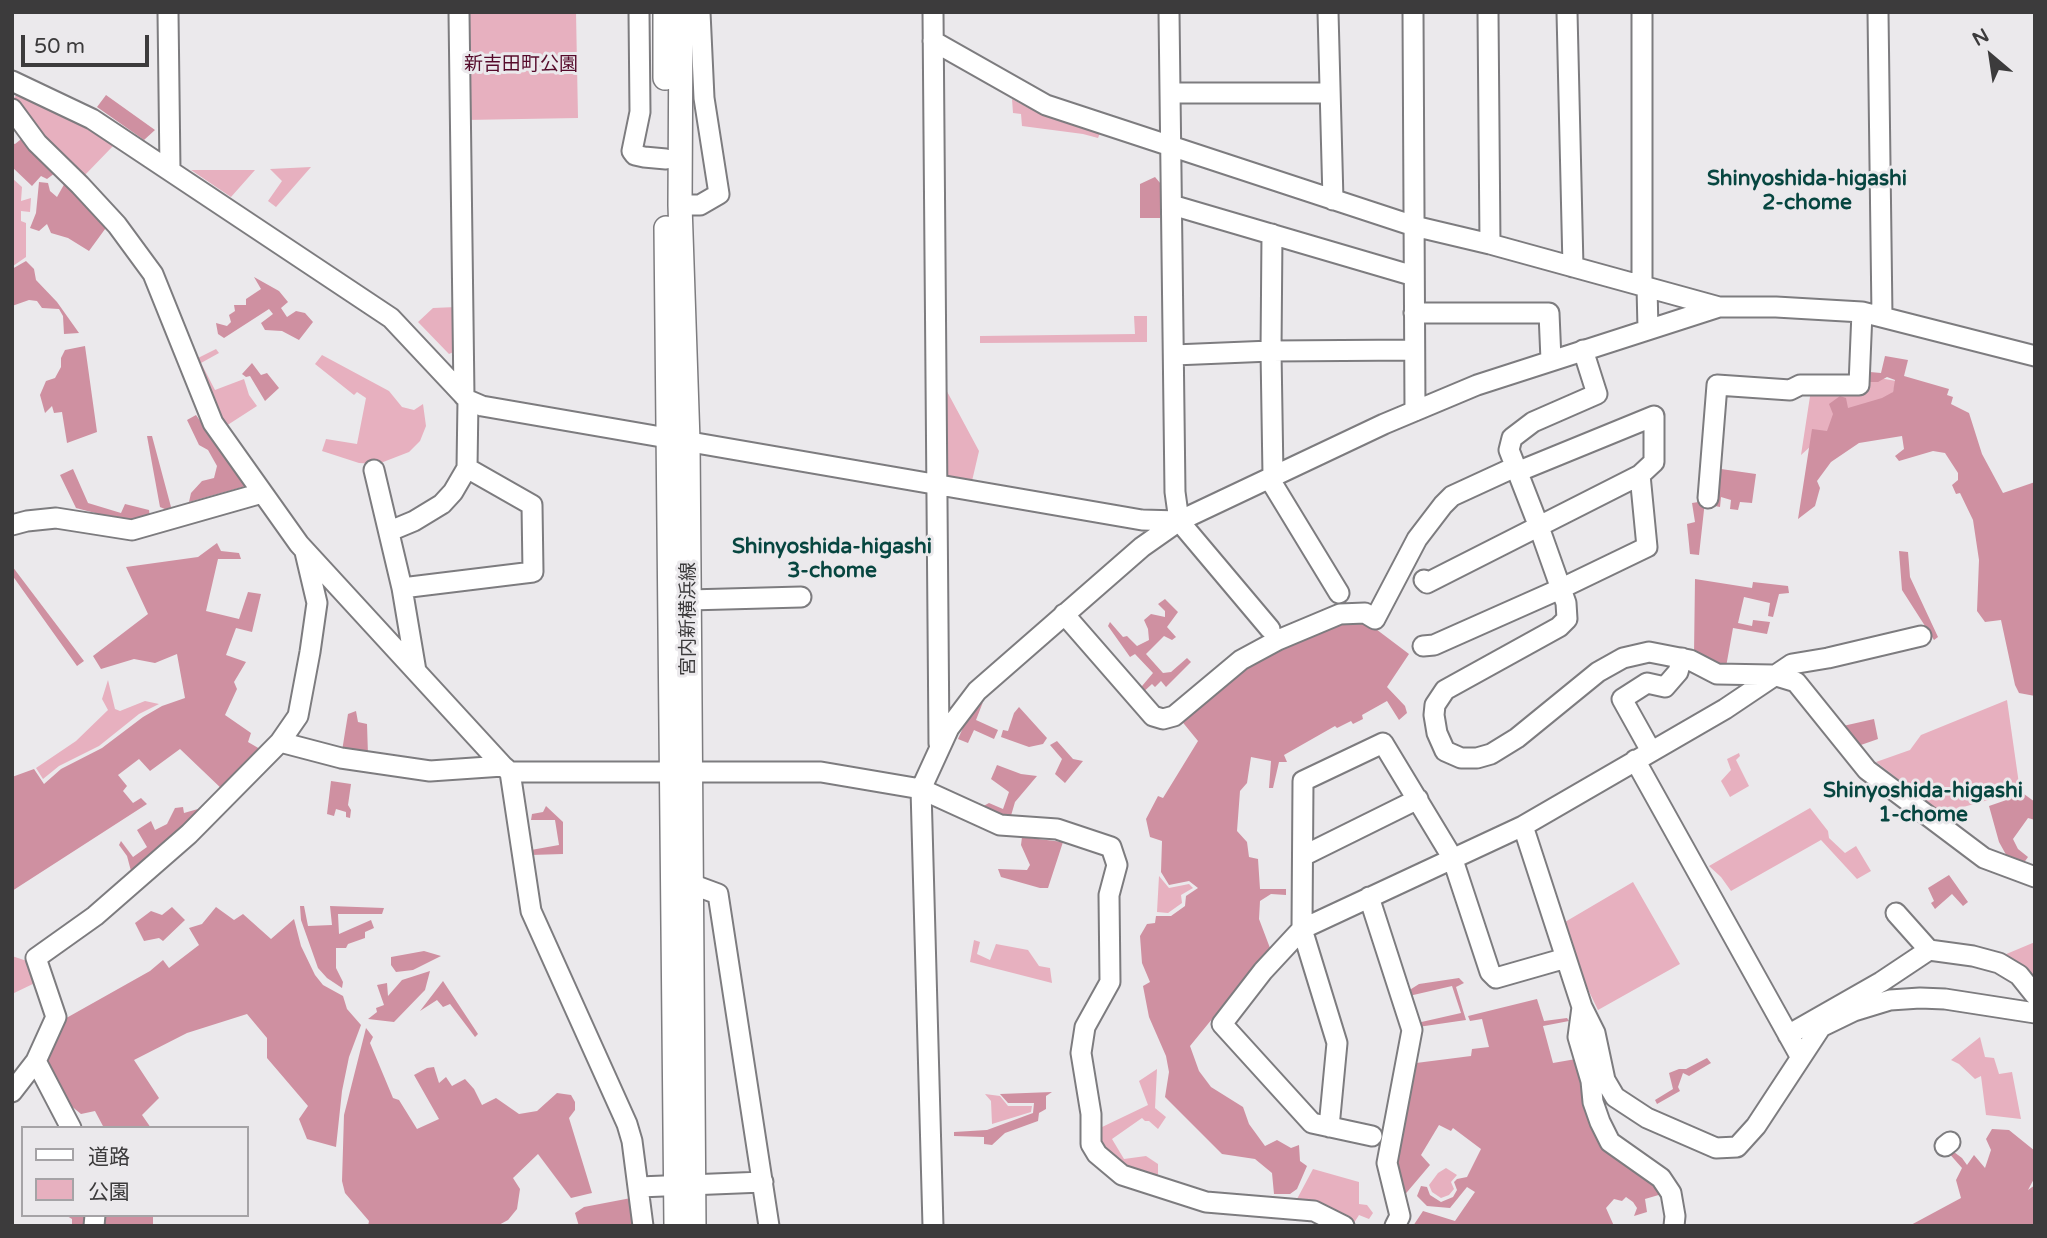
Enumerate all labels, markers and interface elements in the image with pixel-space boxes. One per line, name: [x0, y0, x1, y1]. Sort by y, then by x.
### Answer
scale bar: [24, 21, 152, 65]
north arrow: [1956, 21, 2026, 91]
text: N: [1969, 24, 1993, 51]
text: 50 m: [34, 34, 85, 59]
park label: 新吉田町公園: [464, 54, 578, 76]
district label: Shinyoshida-higashi 2-chome: [1707, 166, 1907, 216]
district label: Shinyoshida-higashi 3-chome: [732, 534, 932, 584]
street label: 宮内新横浜線: [678, 562, 700, 676]
district label: Shinyoshida-higashi 1-chome: [1823, 778, 2023, 828]
legend: [21, 1126, 248, 1217]
text: 道路: [88, 1145, 130, 1170]
text: 公園: [88, 1180, 130, 1205]

